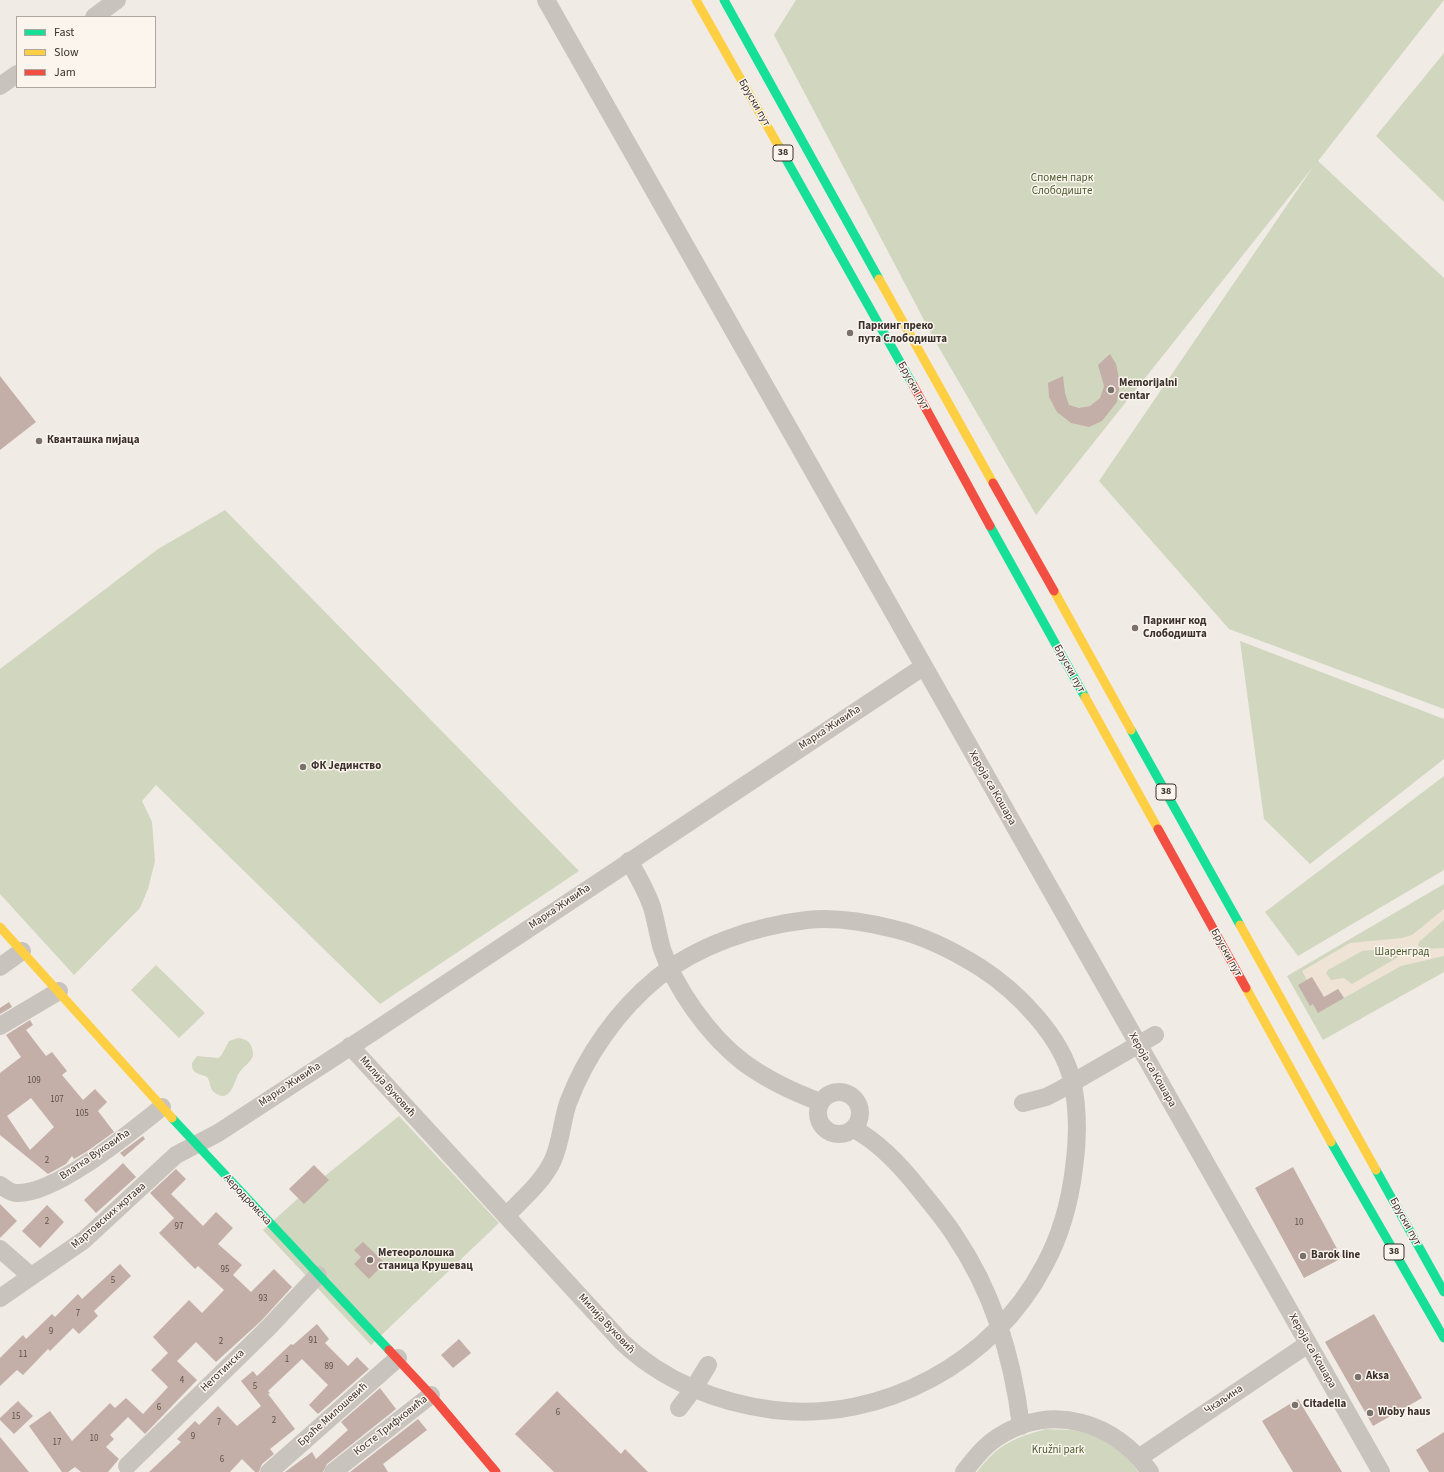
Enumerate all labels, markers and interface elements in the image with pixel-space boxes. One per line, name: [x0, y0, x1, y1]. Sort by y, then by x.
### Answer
legend: [16, 16, 156, 88]
text: Fast: [54, 24, 74, 41]
text: Slow: [54, 44, 79, 61]
text: Jam: [54, 64, 76, 81]
street label: Бруски пут: [735, 77, 773, 129]
road number: 38: [773, 145, 793, 161]
park label: Спомен парк Слободиште: [1031, 172, 1093, 198]
place label: Паркинг преко пута Слободишта: [858, 320, 947, 346]
marker: Паркинг преко пута Слободишта: [845, 328, 855, 338]
street label: Бруски пут: [894, 360, 932, 412]
place label: Memorijalni centar: [1119, 377, 1177, 403]
marker: Memorijalni centar: [1106, 385, 1116, 395]
place label: Кванташка пијаца: [47, 434, 140, 448]
marker: Кванташка пијаца: [34, 436, 44, 446]
place label: Паркинг код Слободишта: [1143, 615, 1207, 641]
marker: Паркинг код Слободишта: [1130, 623, 1140, 633]
street label: Бруски пут: [1050, 643, 1088, 695]
street label: Марка Живића: [796, 703, 864, 753]
street label: Хероја са Кошара: [965, 748, 1019, 828]
place label: ФК Јединство: [311, 760, 381, 774]
marker: ФК Јединство: [298, 762, 308, 772]
road number: 38: [1156, 784, 1176, 800]
street label: Марка Живића: [527, 882, 593, 932]
street label: Бруски пут: [1207, 927, 1245, 979]
park label: Шаренград: [1375, 946, 1429, 960]
street label: Хероја са Кошара: [1125, 1030, 1179, 1110]
street label: Милија Вуковић: [356, 1054, 418, 1120]
street label: Марка Живића: [256, 1060, 324, 1110]
house number: 109: [27, 1076, 41, 1086]
house number: 107: [50, 1095, 64, 1105]
house number: 105: [75, 1109, 89, 1119]
street label: Влатка Вуковића: [57, 1127, 133, 1183]
house number: 2: [45, 1156, 49, 1166]
street label: Аеродромска: [220, 1172, 274, 1228]
street label: Мартовских жртава: [69, 1180, 149, 1252]
street label: Бруски пут: [1386, 1196, 1424, 1248]
house number: 2: [45, 1217, 49, 1227]
house number: 10: [1295, 1218, 1303, 1228]
house number: 97: [175, 1222, 183, 1232]
road number: 38: [1384, 1244, 1404, 1260]
place label: Метеоролошка станица Крушевац: [378, 1247, 473, 1273]
place label: Barok line: [1311, 1249, 1360, 1263]
marker: Barok line: [1298, 1251, 1308, 1261]
marker: Метеоролошка станица Крушевац: [365, 1255, 375, 1265]
house number: 95: [221, 1265, 229, 1275]
house number: 5: [111, 1276, 115, 1286]
street label: Милија Вуковић: [575, 1291, 637, 1357]
house number: 93: [259, 1294, 267, 1304]
house number: 7: [76, 1309, 80, 1319]
street label: Хероја са Кошара: [1285, 1311, 1339, 1391]
house number: 9: [49, 1327, 53, 1337]
house number: 91: [309, 1336, 317, 1346]
house number: 2: [219, 1337, 223, 1347]
street label: Неготинска: [198, 1347, 248, 1395]
house number: 11: [19, 1350, 27, 1360]
house number: 1: [285, 1355, 289, 1365]
house number: 89: [325, 1362, 333, 1372]
place label: Aksa: [1366, 1370, 1389, 1384]
marker: Aksa: [1353, 1372, 1363, 1382]
house number: 4: [180, 1376, 184, 1386]
street label: Браће Милошевић: [296, 1380, 370, 1450]
house number: 5: [253, 1382, 257, 1392]
street label: Чкаљина: [1202, 1382, 1246, 1418]
street label: Косте Трифковића: [351, 1393, 431, 1459]
place label: Citadella: [1303, 1398, 1346, 1412]
marker: Citadella: [1290, 1400, 1300, 1410]
house number: 6: [157, 1403, 161, 1413]
place label: Woby haus: [1378, 1406, 1430, 1420]
house number: 6: [556, 1408, 560, 1418]
marker: Woby haus: [1365, 1408, 1375, 1418]
house number: 15: [12, 1412, 20, 1422]
house number: 2: [272, 1416, 276, 1426]
house number: 7: [217, 1418, 221, 1428]
house number: 9: [191, 1432, 195, 1442]
house number: 10: [90, 1434, 98, 1444]
house number: 17: [53, 1438, 61, 1448]
park label: Kružni park: [1032, 1444, 1084, 1458]
house number: 6: [220, 1455, 224, 1465]

